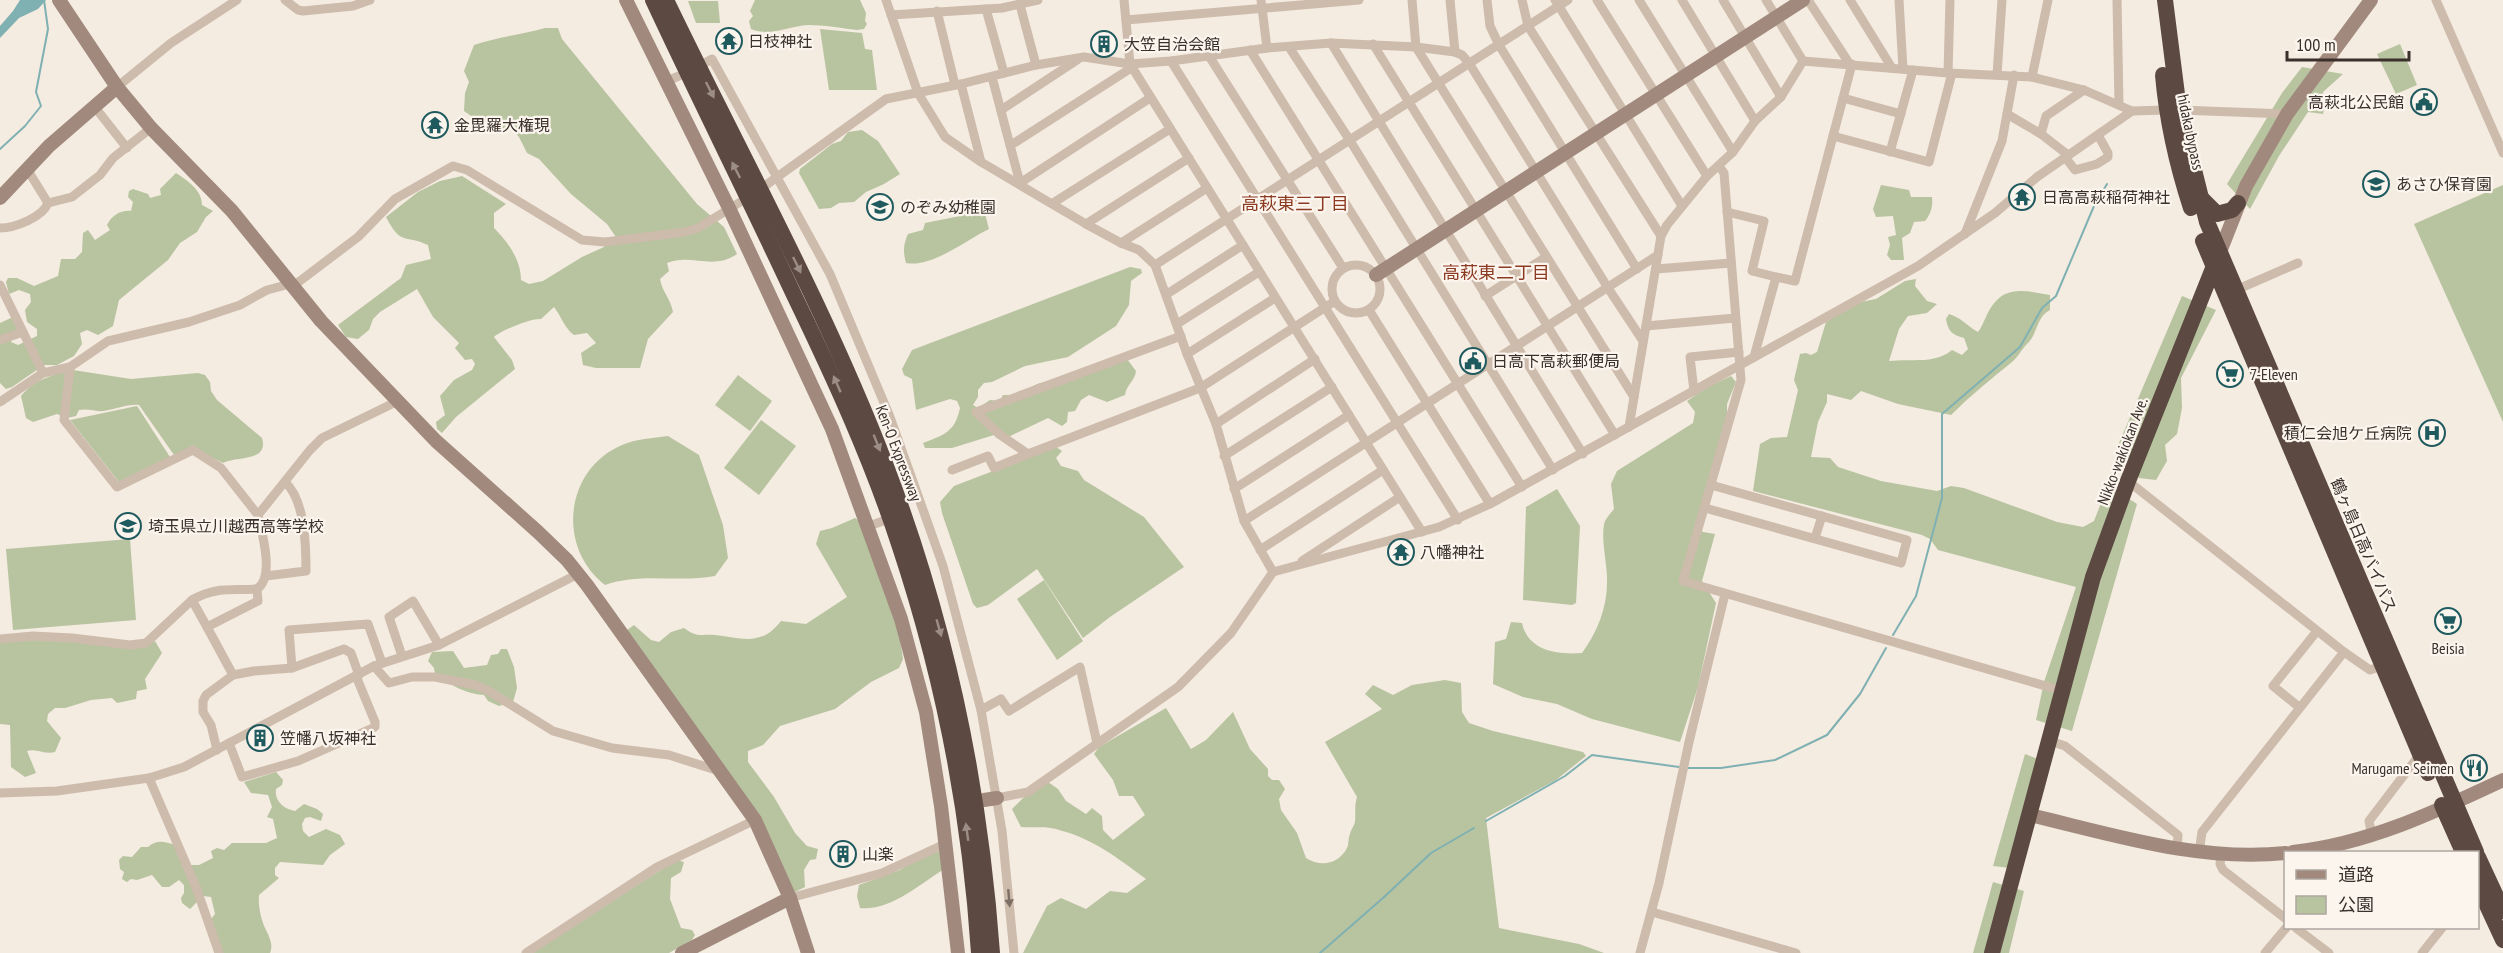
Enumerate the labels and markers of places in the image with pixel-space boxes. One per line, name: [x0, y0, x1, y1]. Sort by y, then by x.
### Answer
temple icon: 日枝神社: [714, 26, 744, 56]
building icon: 大笠自治会館: [1089, 29, 1119, 59]
place label: 日枝神社: [748, 31, 812, 51]
place label: 大笠自治会館: [1124, 34, 1220, 54]
public building icon: 高萩北公民館: [2409, 87, 2439, 117]
place label: 高萩北公民館: [2308, 92, 2404, 112]
temple icon: 金毘羅大権現: [420, 110, 450, 140]
place label: 金毘羅大権現: [454, 115, 550, 135]
school or university icon: あさひ保育園: [2361, 169, 2391, 199]
place label: あさひ保育園: [2396, 174, 2492, 194]
temple icon: 日高高萩稲荷神社: [2007, 182, 2037, 212]
place label: 日高高萩稲荷神社: [2042, 187, 2170, 207]
school or university icon: のぞみ幼稚園: [865, 192, 895, 222]
place label: のぞみ幼稚園: [900, 197, 996, 217]
public building icon: 日高下高萩郵便局: [1458, 346, 1488, 376]
place label: 日高下高萩郵便局: [1492, 351, 1620, 371]
supermarket icon: 7-Eleven: [2215, 359, 2245, 389]
place label: 7-Eleven: [2250, 364, 2298, 384]
hospital icon: 積仁会旭ケ丘病院: [2417, 418, 2447, 448]
place label: 積仁会旭ケ丘病院: [2284, 423, 2412, 443]
school or university icon: 埼玉県立川越西高等学校: [113, 511, 143, 541]
place label: 埼玉県立川越西高等学校: [148, 516, 324, 536]
temple icon: 八幡神社: [1386, 537, 1416, 567]
place label: 八幡神社: [1420, 542, 1484, 562]
supermarket icon: Beisia: [2433, 606, 2463, 636]
place label: Beisia: [2432, 638, 2464, 658]
building icon: 笠幡八坂神社: [245, 723, 275, 753]
place label: 笠幡八坂神社: [280, 728, 376, 748]
restaurant icon: Marugame Seimen: [2459, 753, 2489, 783]
place label: Marugame Seimen: [2351, 758, 2454, 778]
building icon: 山楽: [828, 839, 858, 869]
place label: 山楽: [862, 844, 894, 864]

